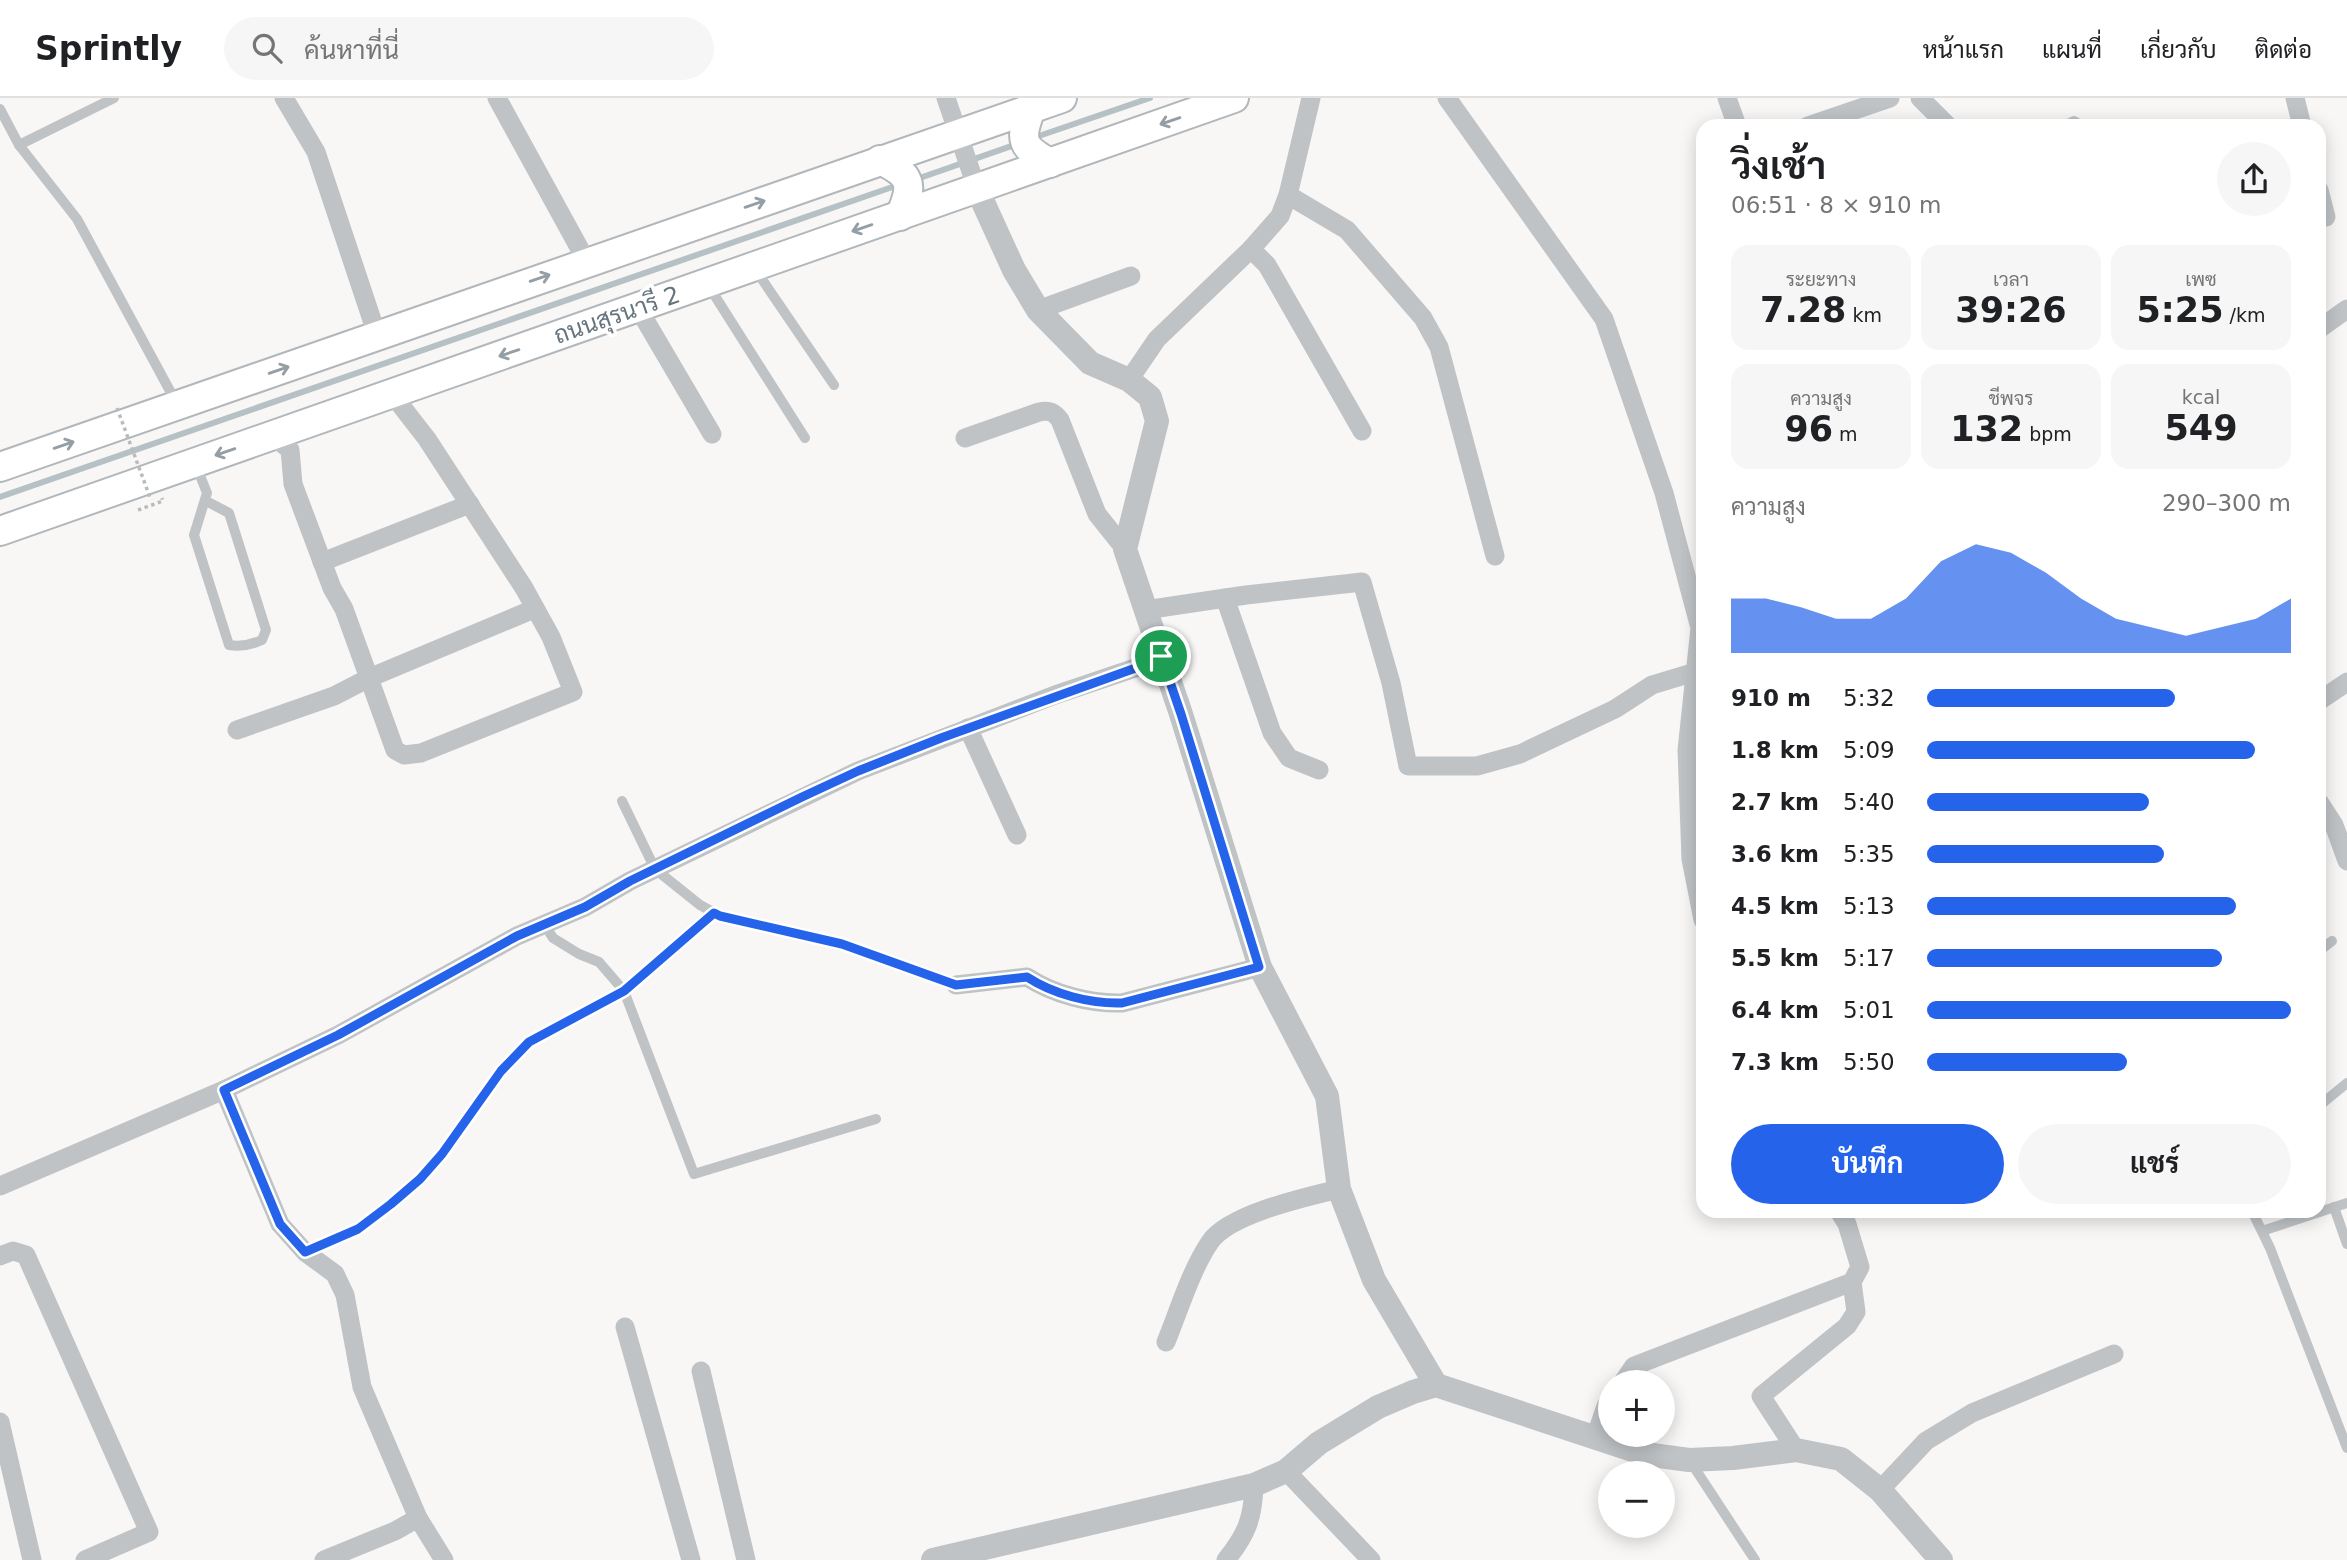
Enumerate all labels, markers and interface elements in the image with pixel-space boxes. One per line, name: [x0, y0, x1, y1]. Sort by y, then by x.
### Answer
search box: [224, 17, 714, 80]
text: Sprintly: [35, 29, 182, 68]
icon: search: [248, 29, 286, 67]
text: ค้นหาที่นี่: [304, 35, 399, 65]
text: หน้าแรก: [1923, 36, 2004, 64]
text: แผนที่: [2042, 36, 2102, 64]
text: เกี่ยวกับ: [2140, 36, 2217, 64]
text: ติดต่อ: [2255, 36, 2312, 64]
one-way arrow: [1159, 116, 1181, 128]
button: share: [2217, 142, 2291, 216]
text: วิ่งเช้า: [1731, 144, 1826, 188]
text: 06:51 · 8 × 910 m: [1731, 192, 1941, 218]
one-way arrow: [744, 197, 766, 210]
one-way arrow: [852, 223, 874, 235]
text: ระยะทาง: [1786, 268, 1856, 290]
text: เวลา: [1993, 268, 2029, 290]
text: เพซ: [2185, 268, 2217, 290]
one-way arrow: [529, 271, 551, 283]
street label: ถนนสุรนารี 2: [550, 279, 684, 352]
text: 7.28: [1760, 290, 1846, 330]
text: 39:26: [1955, 290, 2067, 330]
text: 5:25: [2136, 290, 2224, 330]
text: km: [1846, 304, 1882, 326]
text: /km: [2224, 304, 2266, 326]
one-way arrow: [499, 348, 521, 360]
one-way arrow: [268, 363, 290, 375]
text: kcal: [2182, 386, 2220, 408]
text: ความสูง: [1790, 387, 1852, 409]
text: ชีพจร: [1989, 387, 2033, 409]
text: 549: [2164, 408, 2238, 448]
text: 96: [1784, 409, 1833, 449]
text: 132: [1950, 409, 2023, 449]
text: m: [1833, 423, 1858, 445]
text: bpm: [2023, 423, 2072, 445]
one-way arrow: [53, 438, 75, 450]
one-way arrow: [215, 447, 237, 459]
text: 290–300 m: [2162, 490, 2291, 516]
text: ความสูง: [1731, 494, 1806, 520]
pin: [1131, 626, 1191, 686]
icon: arrive: [1142, 637, 1180, 675]
text: 910 m: [1731, 685, 1811, 711]
text: 5:32: [1843, 685, 1895, 711]
text: 1.8 km: [1731, 737, 1819, 763]
text: 5:09: [1843, 737, 1895, 763]
text: 2.7 km: [1731, 789, 1819, 815]
text: 5:40: [1843, 789, 1895, 815]
text: 3.6 km: [1731, 841, 1819, 867]
text: 5:35: [1843, 841, 1895, 867]
text: 4.5 km: [1731, 893, 1819, 919]
text: 5:13: [1843, 893, 1895, 919]
text: 5.5 km: [1731, 945, 1819, 971]
text: 5:17: [1843, 945, 1895, 971]
text: 6.4 km: [1731, 997, 1819, 1023]
text: 5:01: [1843, 997, 1895, 1023]
text: 7.3 km: [1731, 1049, 1819, 1075]
text: 5:50: [1843, 1049, 1895, 1075]
button: บันทึก: [1731, 1124, 2004, 1204]
button: แชร์: [2018, 1124, 2291, 1204]
map controls: [1598, 1370, 1675, 1538]
button: +: [1598, 1370, 1675, 1447]
button: −: [1598, 1461, 1675, 1538]

